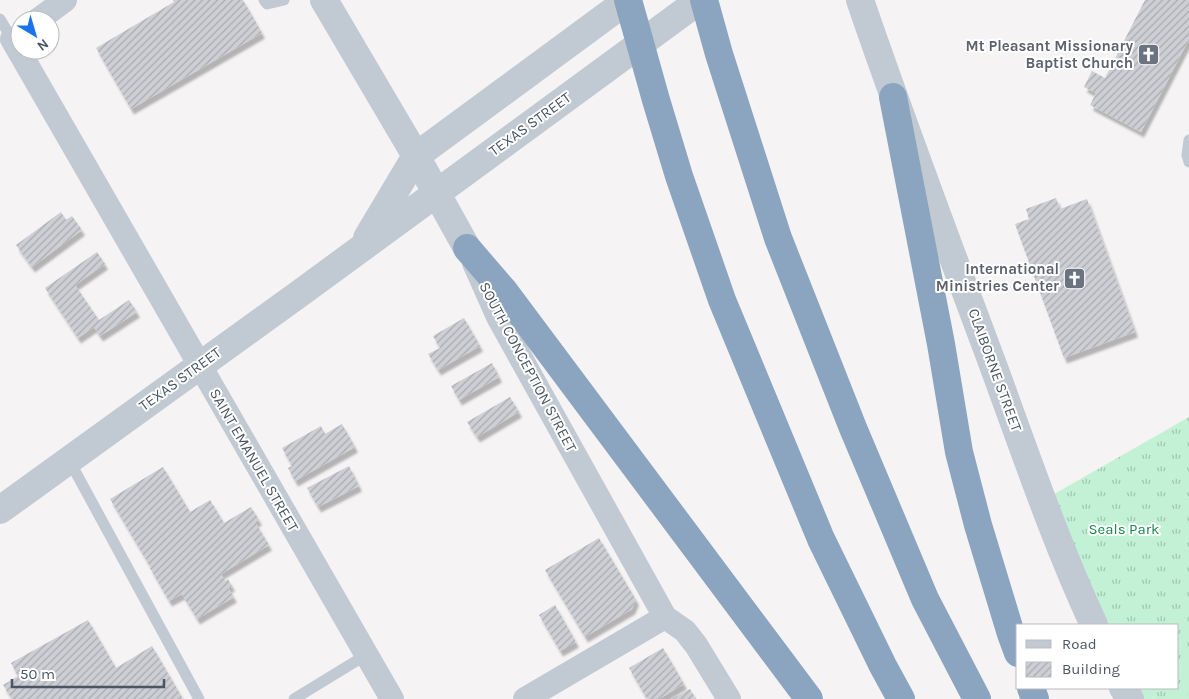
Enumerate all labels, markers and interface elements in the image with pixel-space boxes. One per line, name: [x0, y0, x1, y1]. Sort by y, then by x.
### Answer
north arrow: [10, 10, 60, 60]
text: N: [34, 35, 52, 55]
place label: Mt Pleasant Missionary Baptist Church: [966, 37, 1133, 72]
church icon: Mt Pleasant Missionary Baptist Church: [1137, 43, 1161, 67]
street label: TEXAS STREET: [485, 88, 575, 160]
place label: International Ministries Center: [936, 260, 1059, 295]
church icon: International Ministries Center: [1063, 266, 1087, 290]
street label: SOUTH CONCEPTION STREET: [475, 279, 581, 456]
street label: CLAIBORNE STREET: [964, 306, 1026, 434]
street label: TEXAS STREET: [135, 343, 225, 415]
street label: SAINT EMANUEL STREET: [206, 385, 303, 535]
park label: Seals Park: [1088, 520, 1160, 538]
legend: [1016, 624, 1179, 689]
text: Road: [1062, 635, 1097, 653]
scale bar: [12, 656, 165, 688]
text: Building: [1062, 660, 1120, 678]
text: 50 m: [20, 665, 55, 683]

